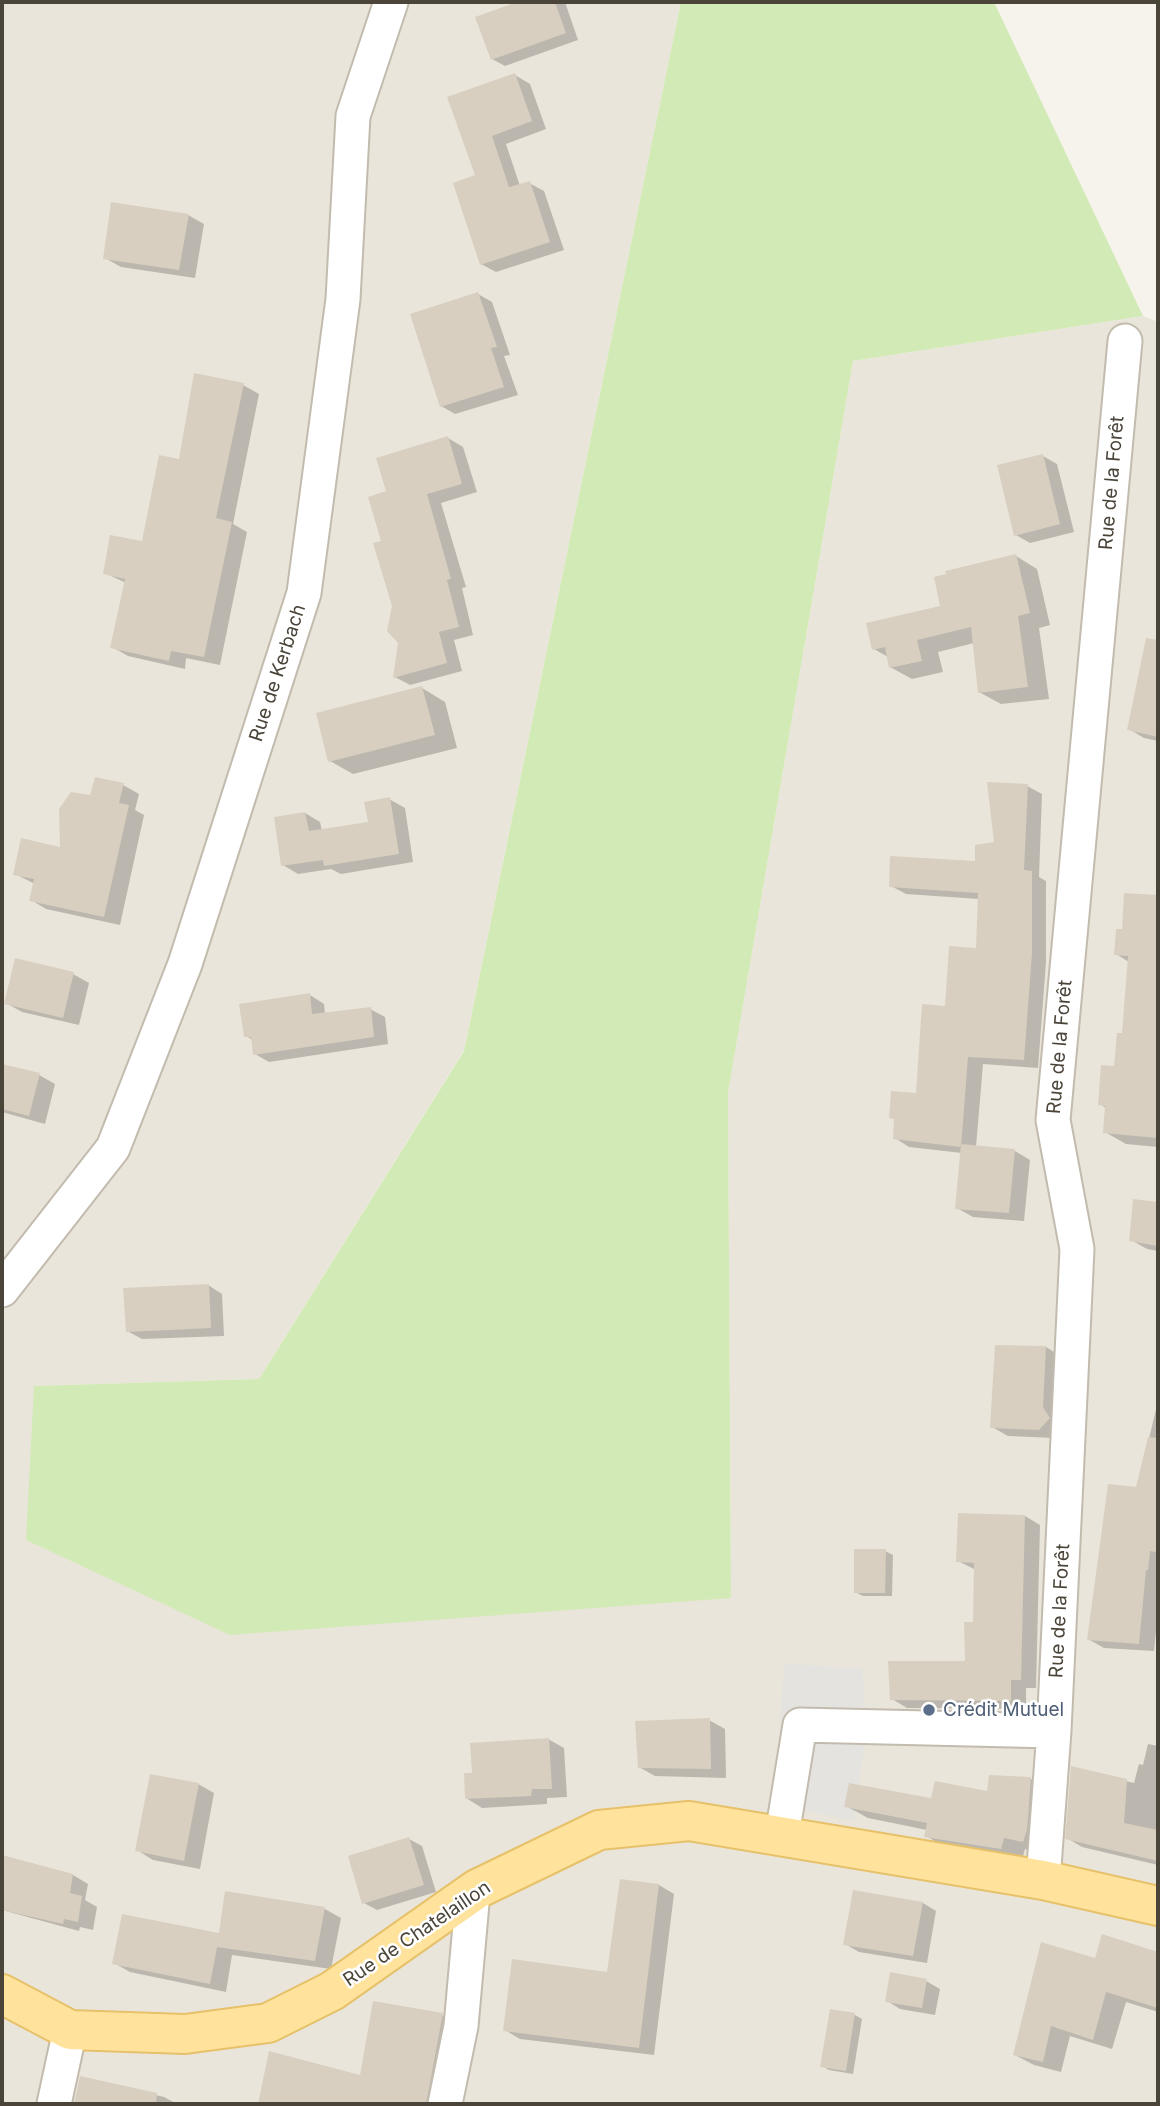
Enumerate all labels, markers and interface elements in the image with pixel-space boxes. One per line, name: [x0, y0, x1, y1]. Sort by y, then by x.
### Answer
street label: Rue de la Forêt: [1095, 415, 1129, 551]
street label: Rue de Kerbach: [245, 601, 311, 745]
street label: Rue de la Forêt: [1043, 979, 1077, 1115]
street label: Rue de la Forêt: [1045, 1543, 1075, 1679]
place label: Crédit Mutuel: [943, 1699, 1064, 1721]
marker: Crédit Mutuel: [921, 1702, 937, 1718]
street label: Rue de Chatelaillon: [339, 1876, 495, 1992]

